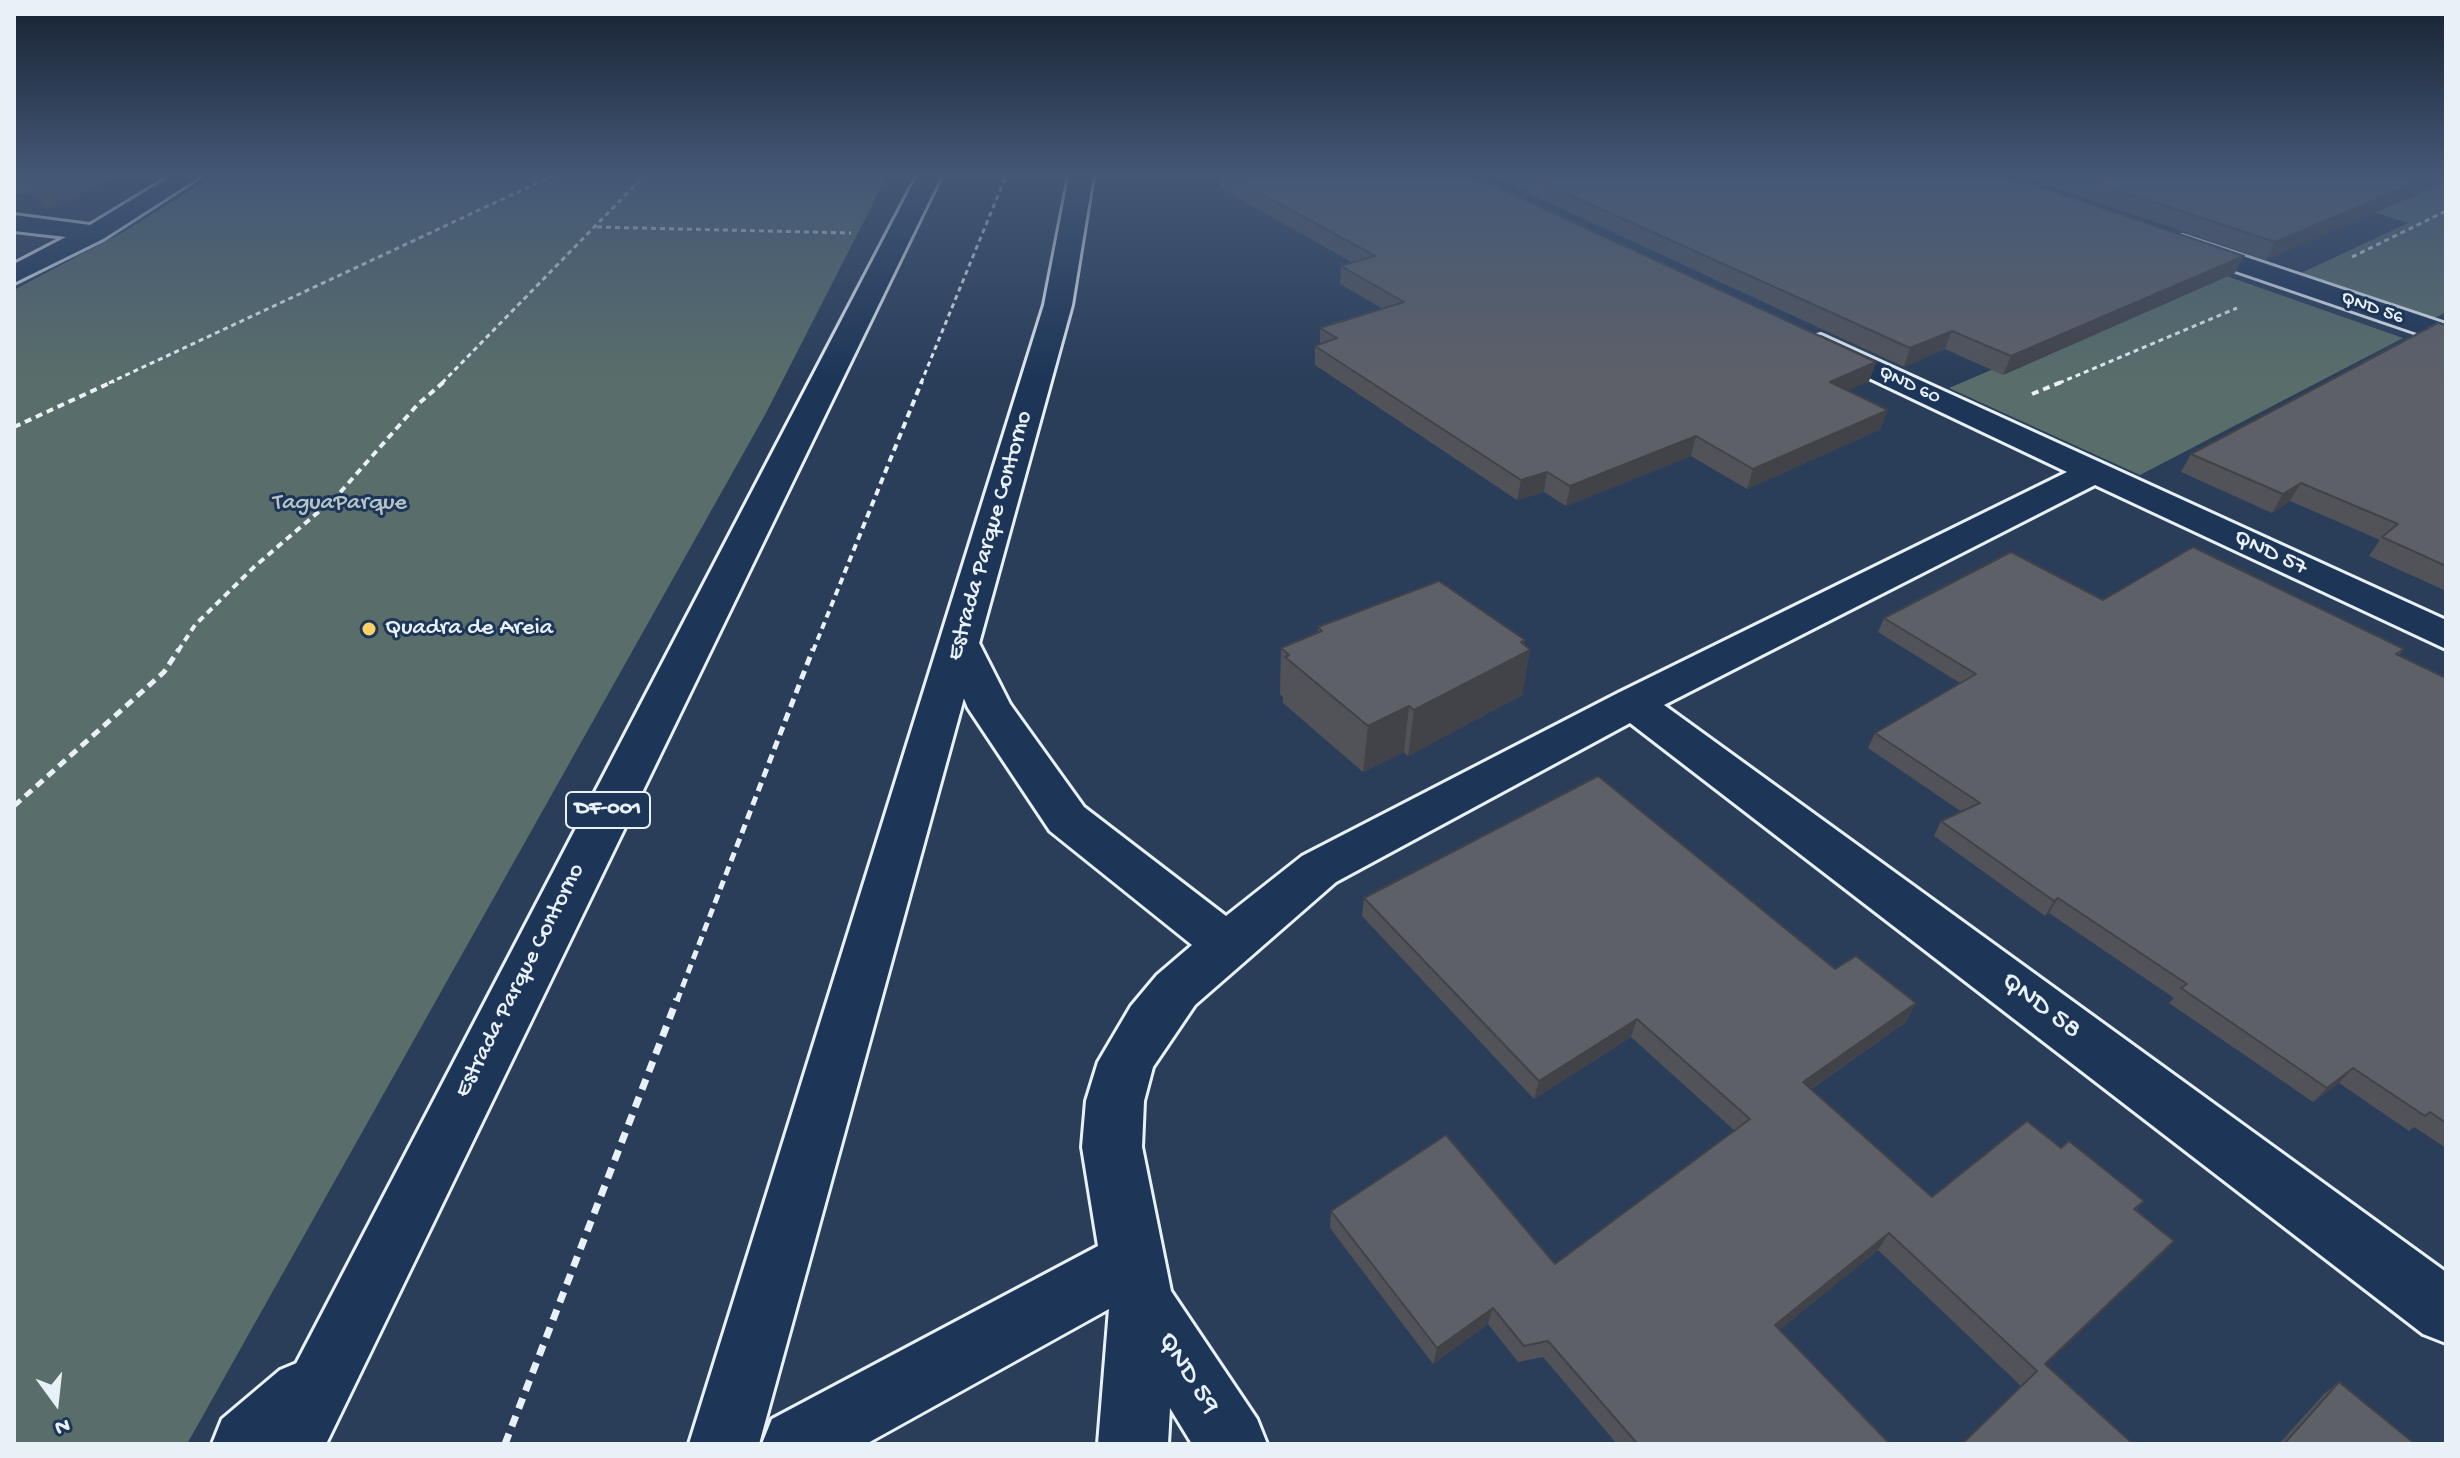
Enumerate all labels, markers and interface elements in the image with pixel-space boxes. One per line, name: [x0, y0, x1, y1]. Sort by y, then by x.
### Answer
street label: QND 56: [2337, 287, 2407, 331]
street label: QND 60: [1874, 361, 1944, 411]
street label: Estrada Parque Contorno: [942, 408, 1040, 664]
park label: TaguaParque: [273, 490, 407, 518]
street label: QND 57: [2228, 524, 2312, 584]
place label: Quadra de Areia: [385, 615, 553, 643]
marker: Quadra de Areia: [360, 620, 378, 638]
road number: DF-001: [566, 792, 650, 828]
street label: Estrada Parque Contorno: [449, 859, 593, 1103]
street label: QND 58: [1993, 966, 2087, 1048]
street label: QND 59: [1148, 1327, 1226, 1421]
north arrow: [16, 1362, 96, 1442]
text: N: [52, 1411, 73, 1440]

